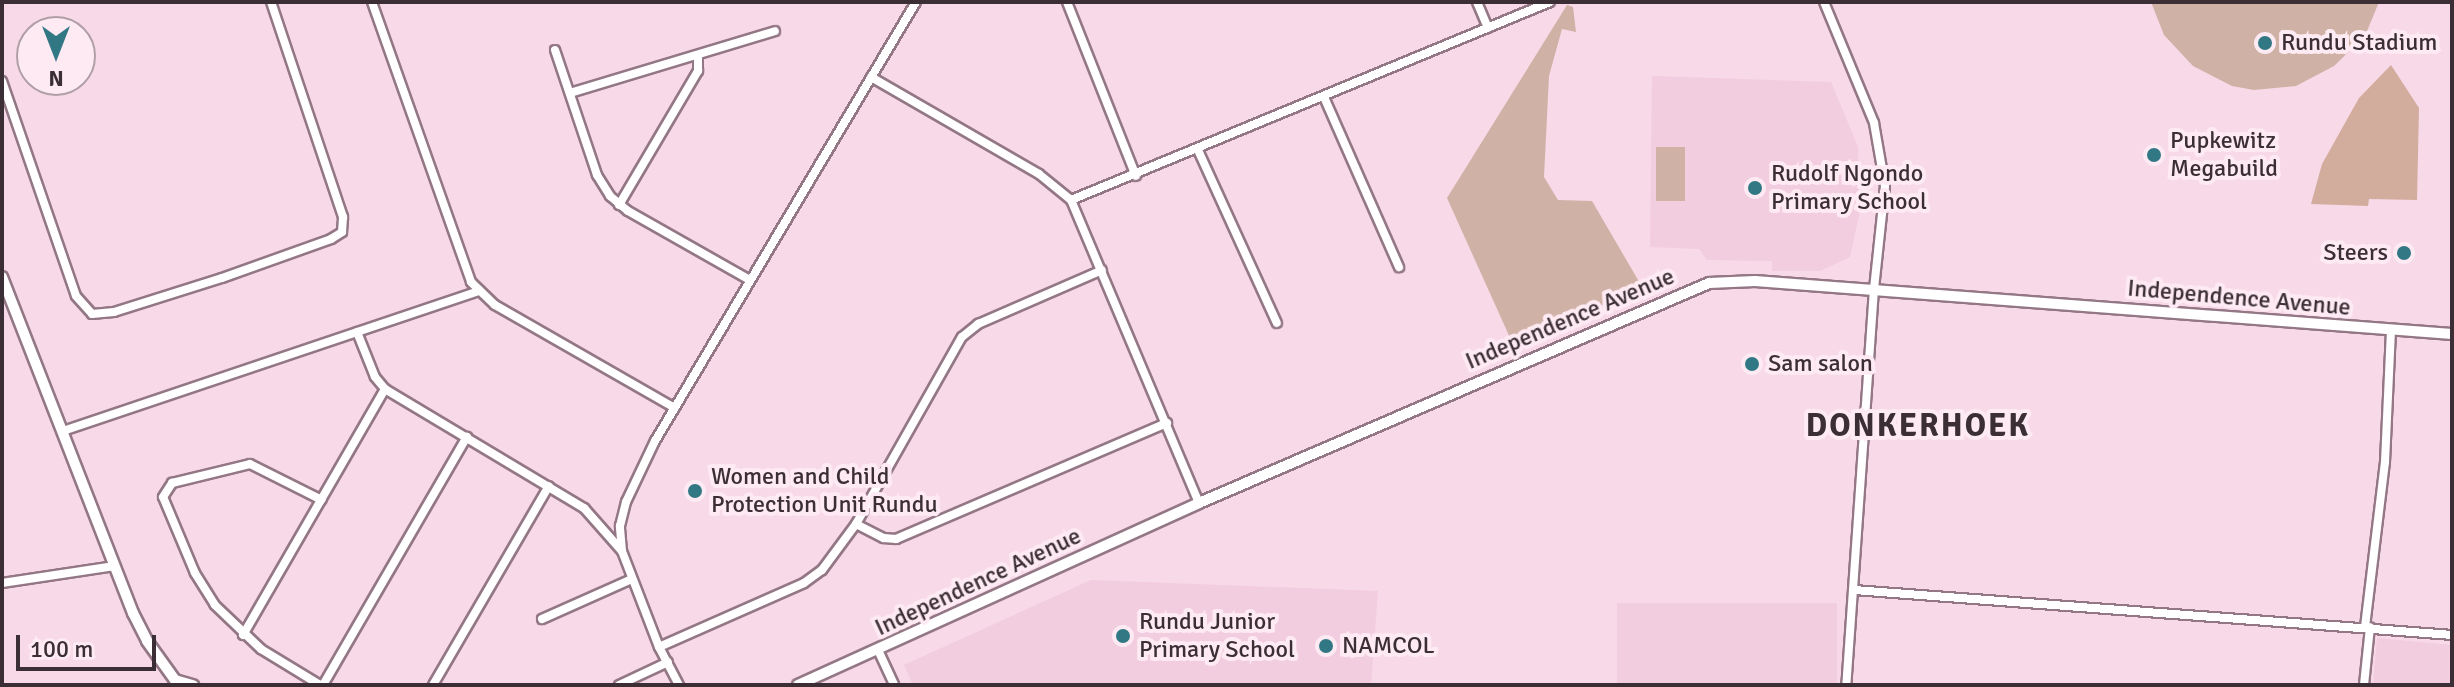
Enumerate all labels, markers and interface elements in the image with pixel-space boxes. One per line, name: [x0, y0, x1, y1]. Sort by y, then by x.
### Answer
north arrow: [16, 16, 96, 96]
place label: Rundu Stadium: [2281, 29, 2437, 57]
marker: Rundu Stadium: [2256, 34, 2274, 52]
text: N: [48, 65, 64, 92]
place label: Pupkewitz Megabuild: [2170, 127, 2278, 183]
marker: Pupkewitz Megabuild: [2145, 146, 2163, 164]
place label: Rudolf Ngondo Primary School: [1771, 160, 1927, 216]
marker: Rudolf Ngondo Primary School: [1746, 179, 1764, 197]
place label: Steers: [2323, 239, 2388, 267]
marker: Steers: [2395, 244, 2413, 262]
street label: Independence Avenue: [1461, 262, 1679, 376]
street label: Independence Avenue: [2126, 274, 2352, 322]
place label: Sam salon: [1768, 350, 1873, 378]
marker: Sam salon: [1743, 355, 1761, 373]
district label: DONKERHOEK: [1806, 407, 2030, 445]
place label: Women and Child Protection Unit Rundu: [711, 463, 938, 519]
marker: Women and Child Protection Unit Rundu: [686, 482, 704, 500]
street label: Independence Avenue: [870, 522, 1086, 642]
place label: Rundu Junior Primary School: [1139, 608, 1295, 664]
scale bar: [20, 619, 160, 669]
marker: Rundu Junior Primary School: [1114, 627, 1132, 645]
place label: NAMCOL: [1342, 632, 1435, 660]
text: 100 m: [30, 634, 93, 664]
marker: NAMCOL: [1317, 637, 1335, 655]

